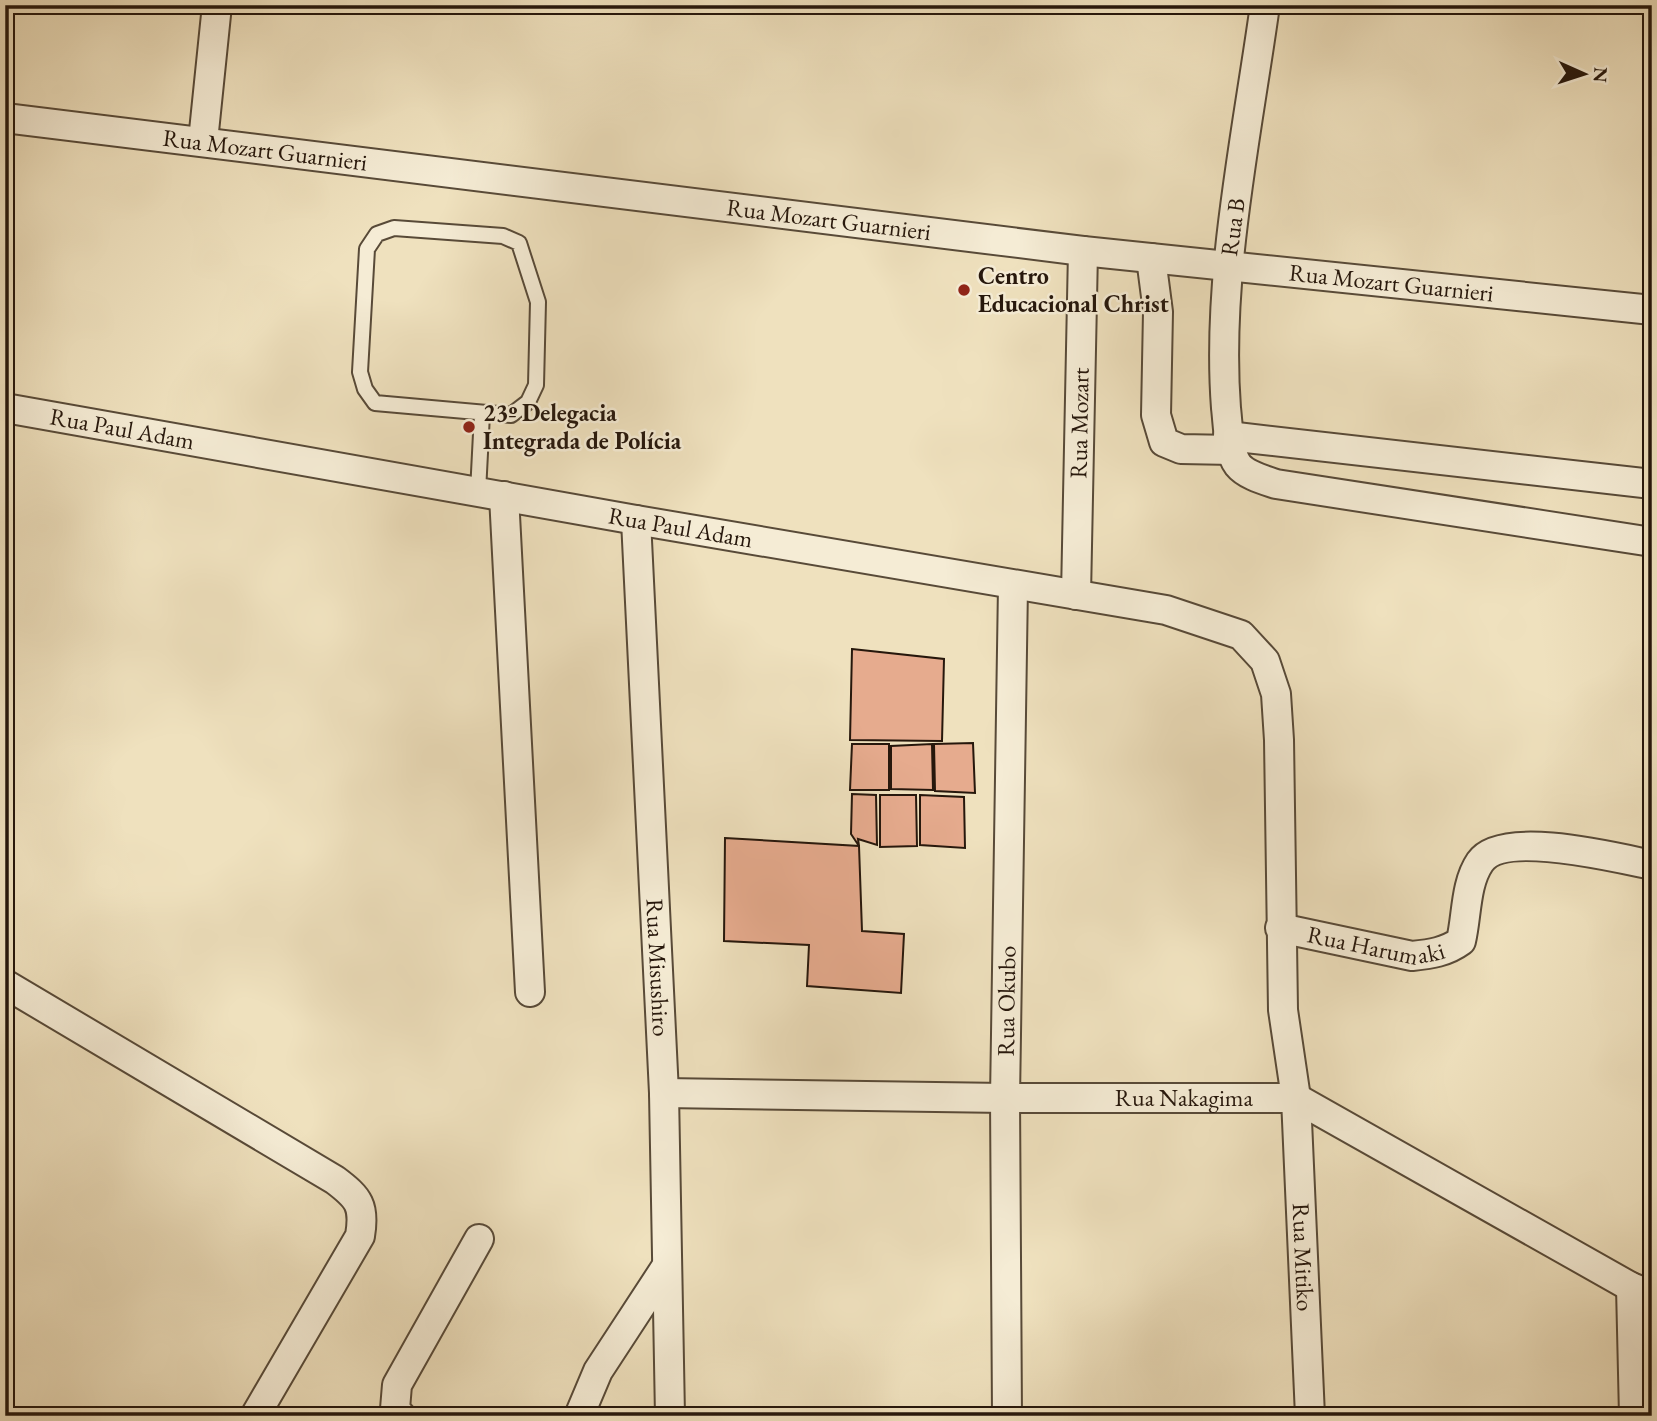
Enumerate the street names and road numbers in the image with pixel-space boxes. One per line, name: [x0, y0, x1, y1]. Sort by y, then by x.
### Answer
street label: Rua Mozart Guarnieri: [161, 122, 369, 178]
street label: Rua Mozart Guarnieri: [725, 191, 933, 247]
street label: Rua B: [1213, 196, 1252, 258]
street label: Rua Mozart Guarnieri: [1287, 256, 1495, 308]
street label: Rua Mozart: [1062, 367, 1096, 479]
street label: Rua Paul Adam: [48, 400, 197, 456]
street label: Rua Paul Adam: [606, 499, 755, 555]
street label: Rua Misushiro: [640, 898, 677, 1037]
street label: Rua Harumaki: [1305, 918, 1449, 972]
street label: Rua Okubo: [990, 945, 1022, 1057]
street label: Rua Nakagima: [1115, 1082, 1253, 1113]
street label: Rua Mitiko: [1286, 1202, 1321, 1312]

